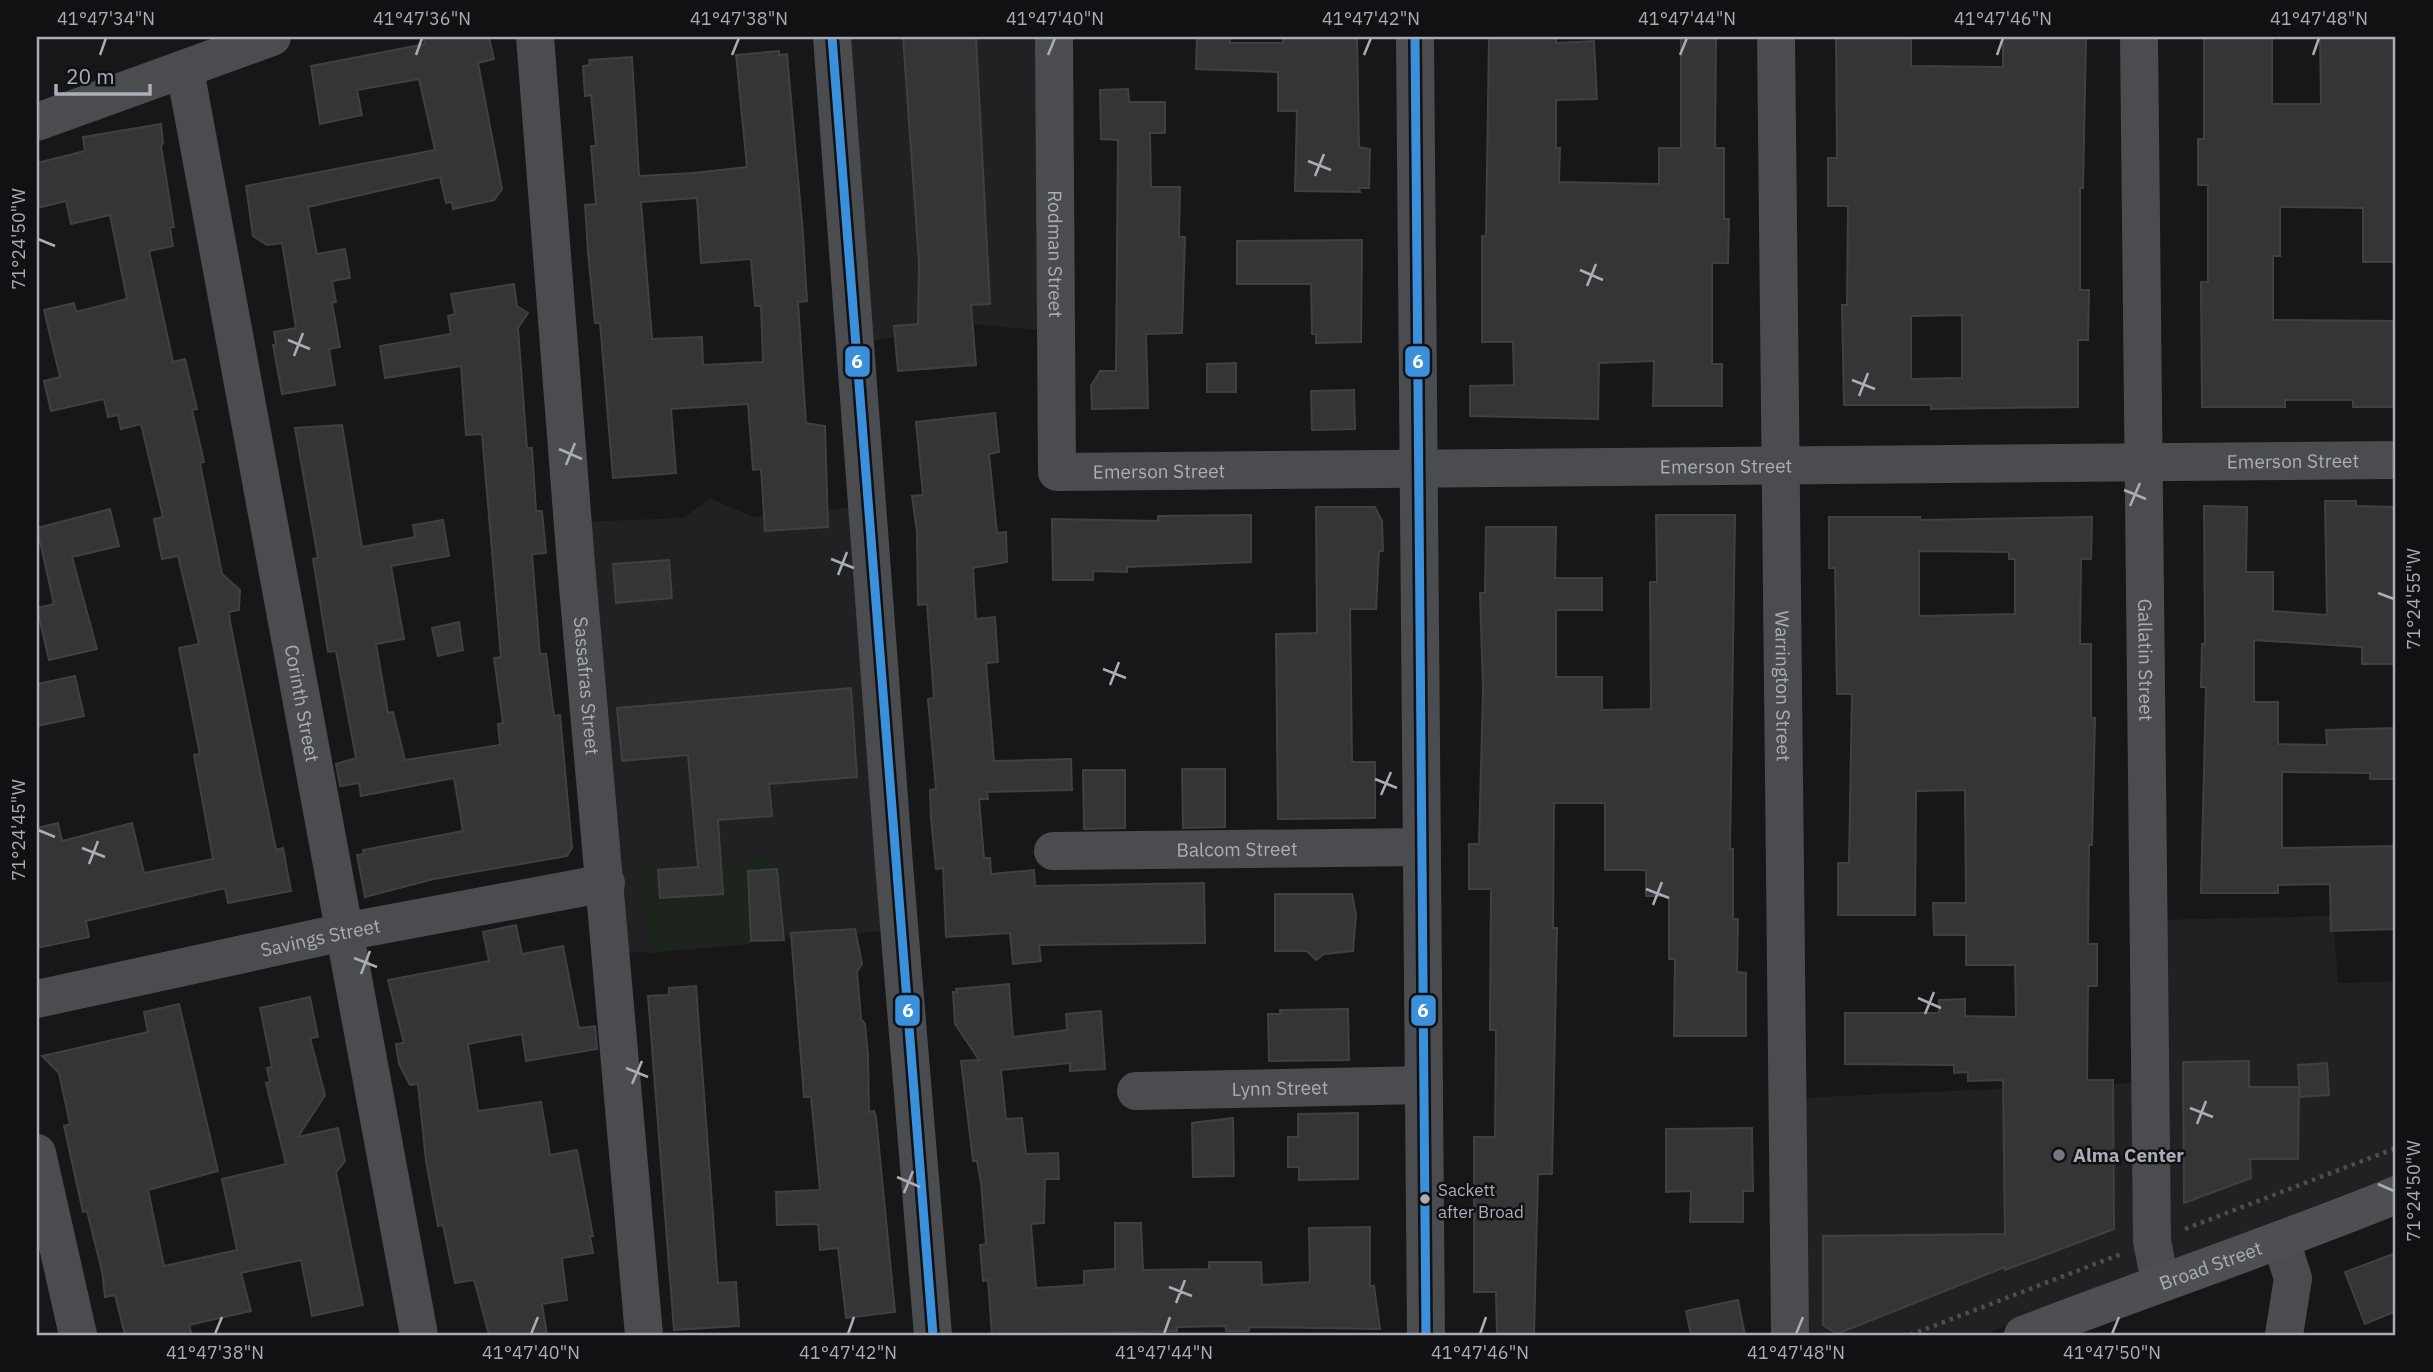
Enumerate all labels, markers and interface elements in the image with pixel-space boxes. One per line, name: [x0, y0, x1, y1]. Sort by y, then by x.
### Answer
text: 41°47'34"N: [57, 7, 155, 30]
text: 41°47'36"N: [373, 7, 471, 30]
text: 41°47'38"N: [690, 7, 788, 30]
text: 41°47'40"N: [1006, 7, 1104, 30]
text: 41°47'42"N: [1322, 7, 1420, 30]
text: 41°47'44"N: [1638, 7, 1736, 30]
text: 41°47'46"N: [1954, 7, 2052, 30]
text: 41°47'48"N: [2270, 7, 2368, 30]
scale bar: [56, 52, 150, 96]
text: 20 m: [66, 62, 115, 90]
text: 71°24'50"W: [7, 188, 30, 290]
street label: Rodman Street: [1043, 190, 1068, 318]
line badge: 6: [844, 345, 871, 378]
line badge: 6: [1404, 345, 1431, 378]
text: 6: [851, 349, 863, 373]
text: 6: [1412, 349, 1424, 373]
street label: Emerson Street: [2227, 448, 2359, 474]
street label: Emerson Street: [1660, 453, 1792, 479]
street label: Emerson Street: [1093, 458, 1225, 484]
text: 71°24'55"W: [2402, 548, 2425, 650]
street label: Gallatin Street: [2133, 599, 2158, 721]
street label: Warrington Street: [1770, 610, 1796, 762]
street label: Sassafras Street: [569, 616, 605, 756]
street label: Corinth Street: [280, 643, 325, 764]
text: 71°24'45"W: [7, 779, 30, 881]
street label: Balcom Street: [1176, 836, 1298, 862]
street label: Savings Street: [258, 913, 382, 962]
line badge: 6: [894, 994, 921, 1027]
line badge: 6: [1410, 994, 1437, 1027]
text: 6: [902, 998, 914, 1022]
text: 6: [1417, 998, 1429, 1022]
street label: Lynn Street: [1231, 1075, 1328, 1101]
text: 71°24'50"W: [2402, 1140, 2425, 1242]
place label: Alma Center: [2073, 1143, 2184, 1167]
marker: Alma Center: [2051, 1147, 2067, 1163]
place label: Sackett after Broad: [1438, 1179, 1524, 1223]
marker: Sackett after Broad: [1418, 1192, 1432, 1206]
street label: Broad Street: [2156, 1236, 2265, 1295]
text: 41°47'38"N: [166, 1341, 264, 1364]
text: 41°47'40"N: [482, 1341, 580, 1364]
text: 41°47'42"N: [799, 1341, 897, 1364]
text: 41°47'44"N: [1115, 1341, 1213, 1364]
text: 41°47'46"N: [1431, 1341, 1529, 1364]
text: 41°47'48"N: [1747, 1341, 1845, 1364]
text: 41°47'50"N: [2063, 1341, 2161, 1364]

